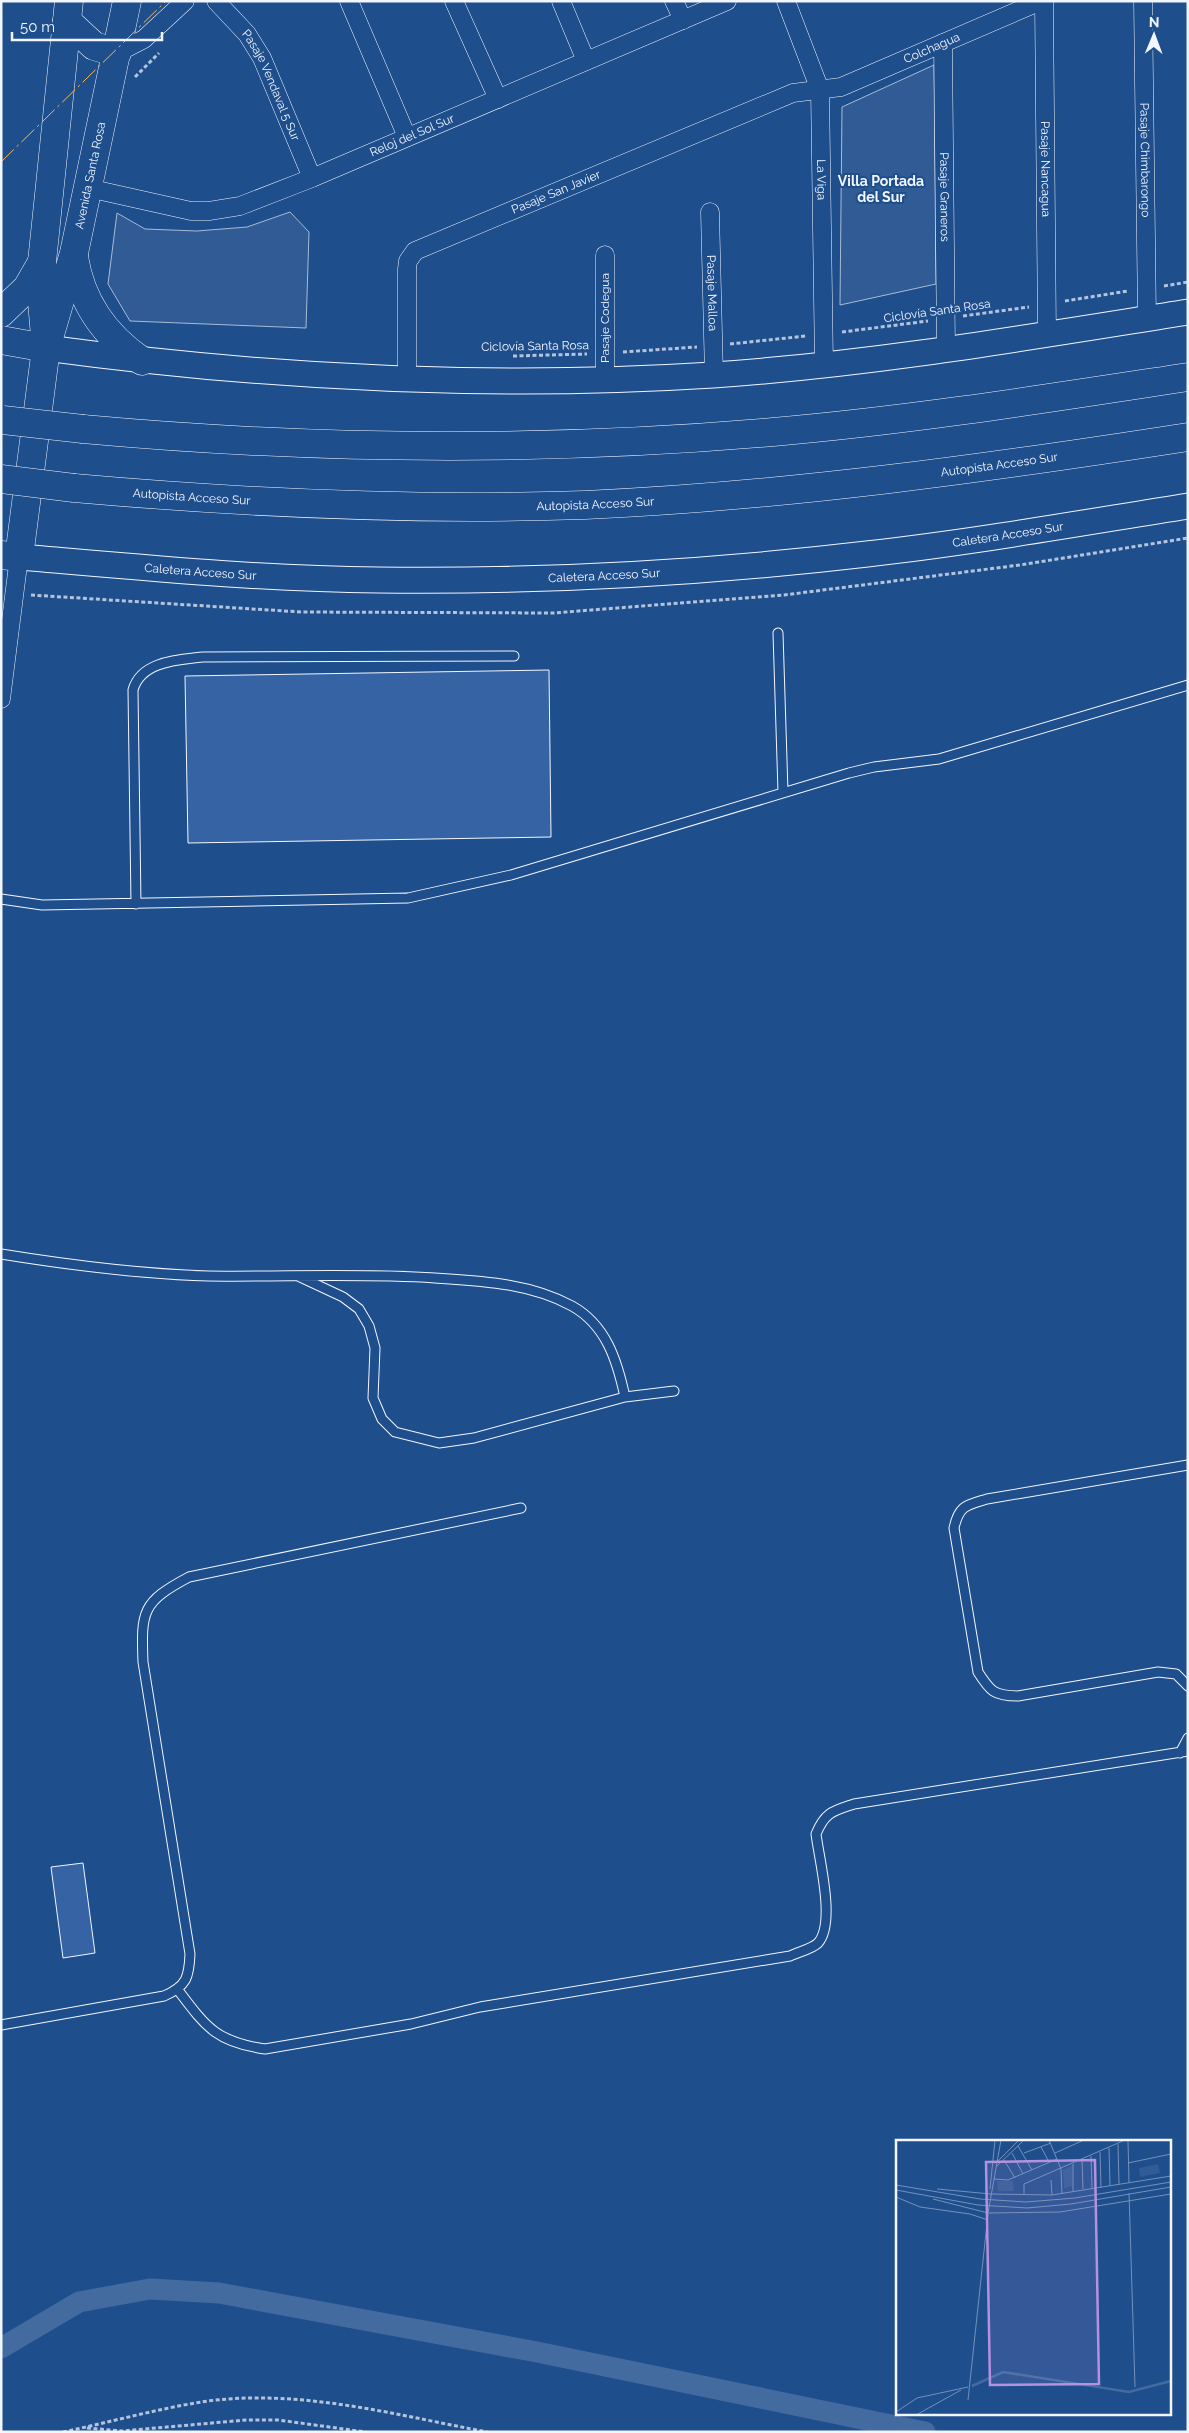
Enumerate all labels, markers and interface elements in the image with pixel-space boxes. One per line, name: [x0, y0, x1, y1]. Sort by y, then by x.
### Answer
scale bar: [12, 10, 162, 42]
north arrow: [1129, 10, 1179, 60]
text: N: [1149, 14, 1160, 30]
text: 50 m: [20, 18, 55, 36]
street label: Pasaje Vendaval 5 Sur: [239, 26, 303, 143]
street label: Colchagua: [901, 30, 962, 66]
street label: Pasaje Chimbarongo: [1137, 103, 1153, 217]
street label: Reloj del Sol Sur: [368, 111, 457, 159]
street label: Avenida Santa Rosa: [72, 121, 108, 230]
street label: Pasaje Nancagua: [1038, 121, 1053, 217]
street label: Pasaje Graneros: [937, 152, 952, 242]
street label: La Viga: [814, 159, 829, 200]
street label: Pasaje San Javier: [509, 167, 603, 217]
district label: Villa Portada del Sur: [838, 173, 924, 205]
street label: Pasaje Malloa: [704, 255, 720, 331]
street label: Pasaje Codegua: [598, 273, 612, 363]
street label: Ciclovía Santa Rosa: [883, 297, 991, 325]
street label: Ciclovía Santa Rosa: [481, 338, 589, 354]
street label: Autopista Acceso Sur: [940, 450, 1060, 480]
street label: Autopista Acceso Sur: [132, 486, 252, 508]
street label: Autopista Acceso Sur: [536, 494, 656, 513]
street label: Caletera Acceso Sur: [951, 519, 1065, 550]
street label: Caletera Acceso Sur: [144, 561, 258, 583]
street label: Caletera Acceso Sur: [548, 566, 661, 585]
inset map: [896, 2140, 1172, 2416]

